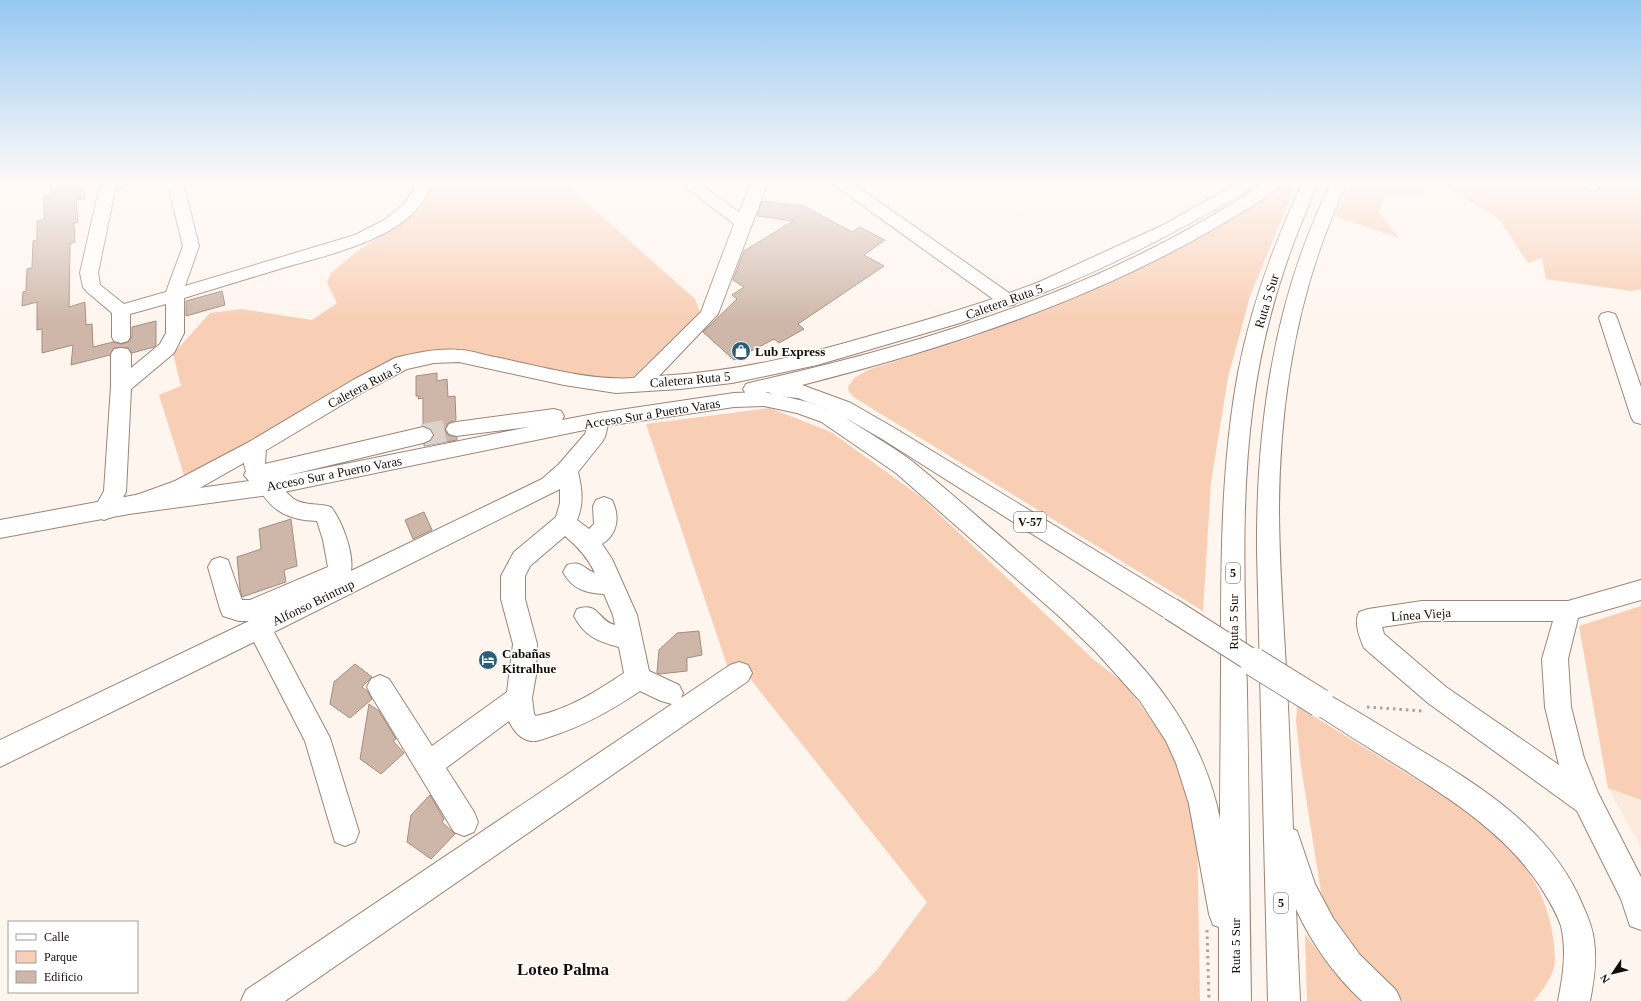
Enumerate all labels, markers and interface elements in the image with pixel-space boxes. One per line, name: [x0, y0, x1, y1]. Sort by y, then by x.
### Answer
street label: Ruta 5 Sur: [1251, 272, 1282, 330]
street label: Caletera Ruta 5: [964, 281, 1045, 322]
shop icon: Lub Express: [730, 340, 752, 362]
place label: Lub Express: [755, 344, 825, 359]
street label: Caletera Ruta 5: [325, 360, 403, 411]
street label: Caletera Ruta 5: [649, 369, 731, 390]
street label: Acceso Sur a Puerto Varas: [583, 395, 721, 432]
street label: Acceso Sur a Puerto Varas: [265, 453, 403, 494]
road number: V-57: [1014, 512, 1046, 532]
road number: 5: [1226, 563, 1240, 583]
street label: Alfonso Brintrup: [270, 576, 357, 629]
street label: Ruta 5 Sur: [1226, 594, 1241, 650]
street label: Línea Vieja: [1391, 605, 1452, 624]
place label: Cabañas Kitralhue: [502, 646, 556, 676]
hotel icon: Cabañas Kitralhue: [477, 649, 499, 671]
road number: 5: [1274, 893, 1288, 913]
street label: Ruta 5 Sur: [1228, 918, 1243, 974]
legend: [8, 921, 138, 993]
text: Calle: [44, 930, 69, 944]
text: Parque: [44, 950, 77, 964]
north arrow: [1593, 953, 1633, 993]
district label: Loteo Palma: [517, 960, 610, 979]
text: Edificio: [44, 970, 83, 984]
text: N: [1598, 972, 1612, 985]

